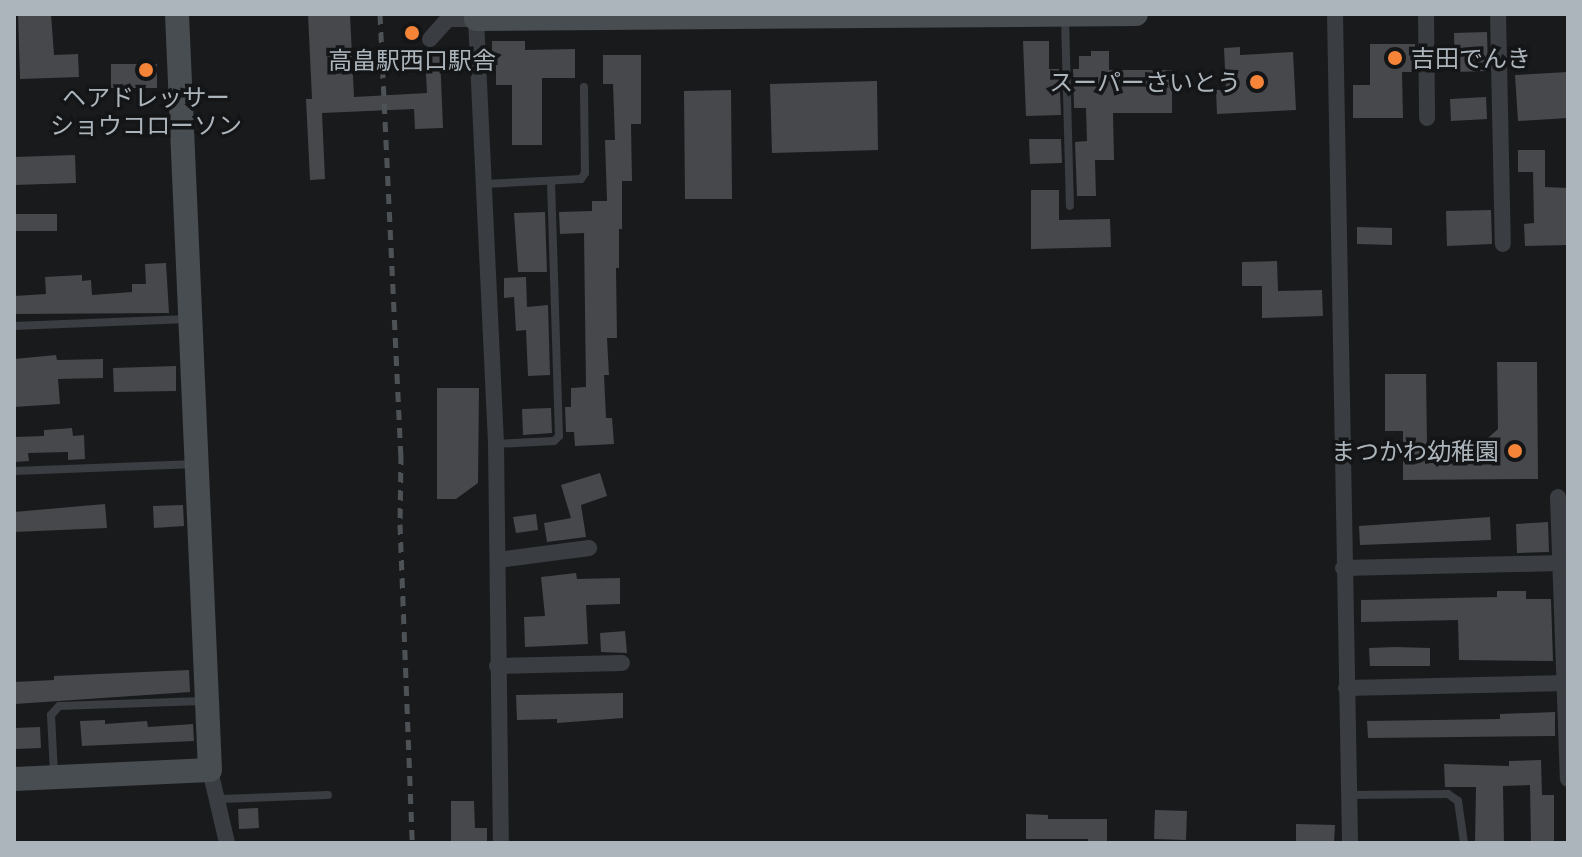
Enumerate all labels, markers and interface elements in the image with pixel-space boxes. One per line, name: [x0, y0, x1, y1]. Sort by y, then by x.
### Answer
marker: 高畠駅西口駅舎: [403, 24, 421, 42]
place label: 吉田でんき: [1411, 44, 1531, 72]
place label: 高畠駅西口駅舎: [328, 46, 496, 74]
marker: 吉田でんき: [1386, 49, 1404, 67]
marker: ヘアドレッサー ショウコローソン: [137, 61, 155, 79]
place label: スーパーさいとう: [1049, 68, 1241, 96]
marker: スーパーさいとう: [1248, 73, 1266, 91]
place label: ヘアドレッサー ショウコローソン: [50, 83, 242, 139]
place label: まつかわ幼稚園: [1331, 437, 1499, 465]
marker: まつかわ幼稚園: [1506, 442, 1524, 460]

